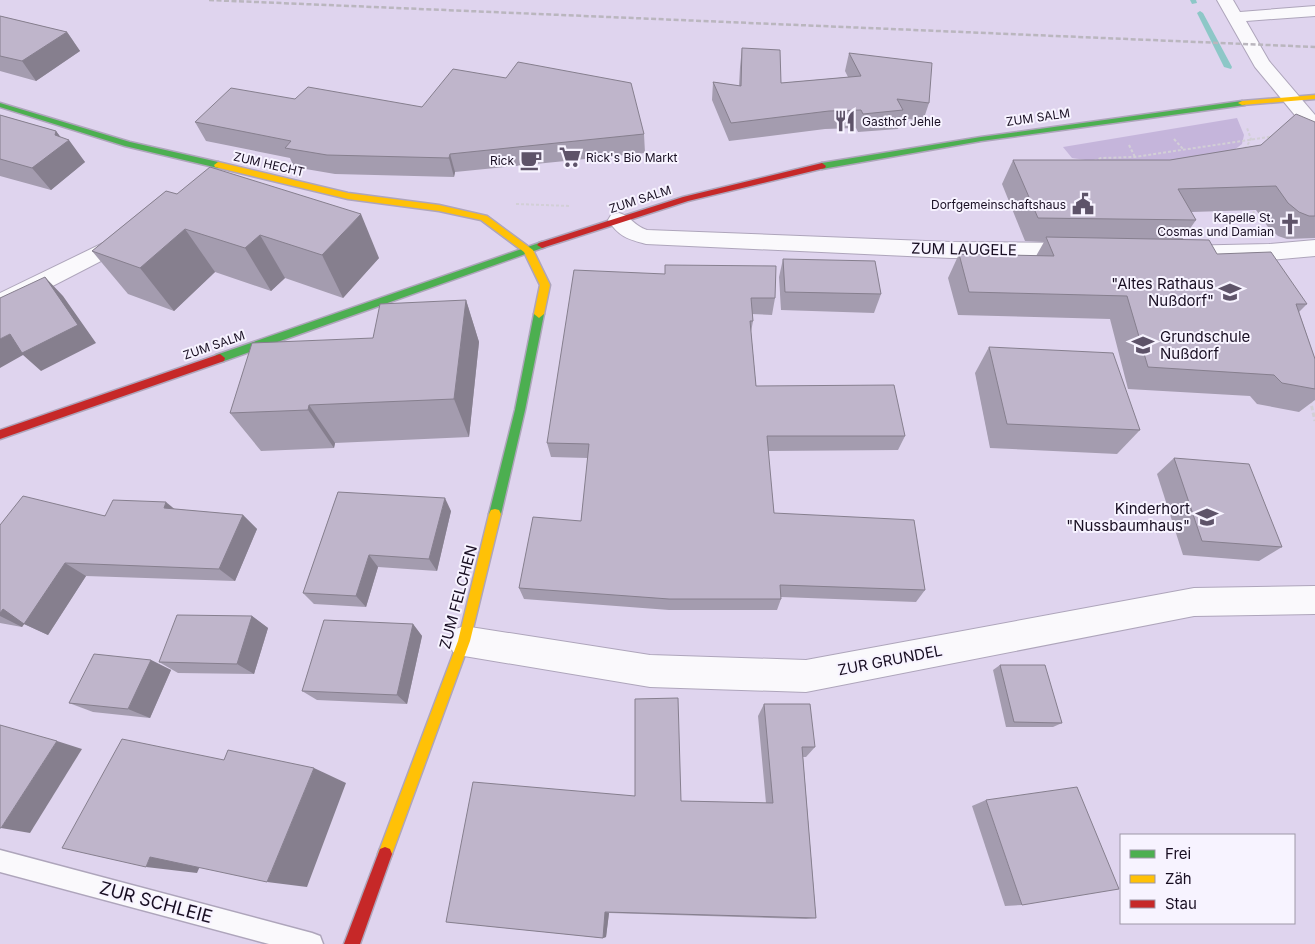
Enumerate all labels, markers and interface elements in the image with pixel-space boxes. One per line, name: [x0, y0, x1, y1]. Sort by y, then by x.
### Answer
street label: ZUM SALM: [1005, 105, 1071, 129]
restaurant icon: Gasthof Jehle: [832, 108, 858, 134]
place label: Gasthof Jehle: [862, 114, 941, 129]
supermarket icon: Rick's Bio Markt: [557, 144, 583, 170]
cafe icon: Rick: [518, 147, 544, 173]
street label: ZUM HECHT: [232, 149, 306, 179]
place label: Rick's Bio Markt: [586, 150, 678, 165]
place label: Rick: [490, 153, 514, 168]
street label: ZUM SALM: [607, 182, 673, 216]
public building icon: Dorfgemeinschaftshaus: [1070, 191, 1096, 217]
place label: Dorfgemeinschaftshaus: [931, 197, 1066, 212]
place label: Kapelle St. Cosmas und Damian: [1157, 210, 1274, 239]
church icon: Kapelle St. Cosmas und Damian: [1277, 211, 1303, 237]
street label: ZUM LAUGELE: [911, 239, 1017, 259]
place label: "Altes Rathaus Nußdorf": [1111, 274, 1214, 310]
school or university icon: "Altes Rathaus Nußdorf": [1217, 279, 1243, 305]
street label: ZUM SALM: [181, 327, 247, 363]
place label: Grundschule Nußdorf: [1160, 327, 1250, 363]
school or university icon: Grundschule Nußdorf: [1130, 332, 1156, 358]
place label: Kinderhort "Nussbaumhaus": [1066, 499, 1190, 535]
school or university icon: Kinderhort "Nussbaumhaus": [1194, 504, 1220, 530]
street label: ZUM FELCHEN: [435, 543, 481, 651]
street label: ZUR GRUNDEL: [836, 641, 944, 679]
legend: [1120, 834, 1295, 924]
text: Frei: [1165, 844, 1191, 863]
text: Zäh: [1165, 869, 1192, 888]
street label: ZUR SCHLEIE: [97, 877, 215, 927]
text: Stau: [1165, 894, 1197, 913]

